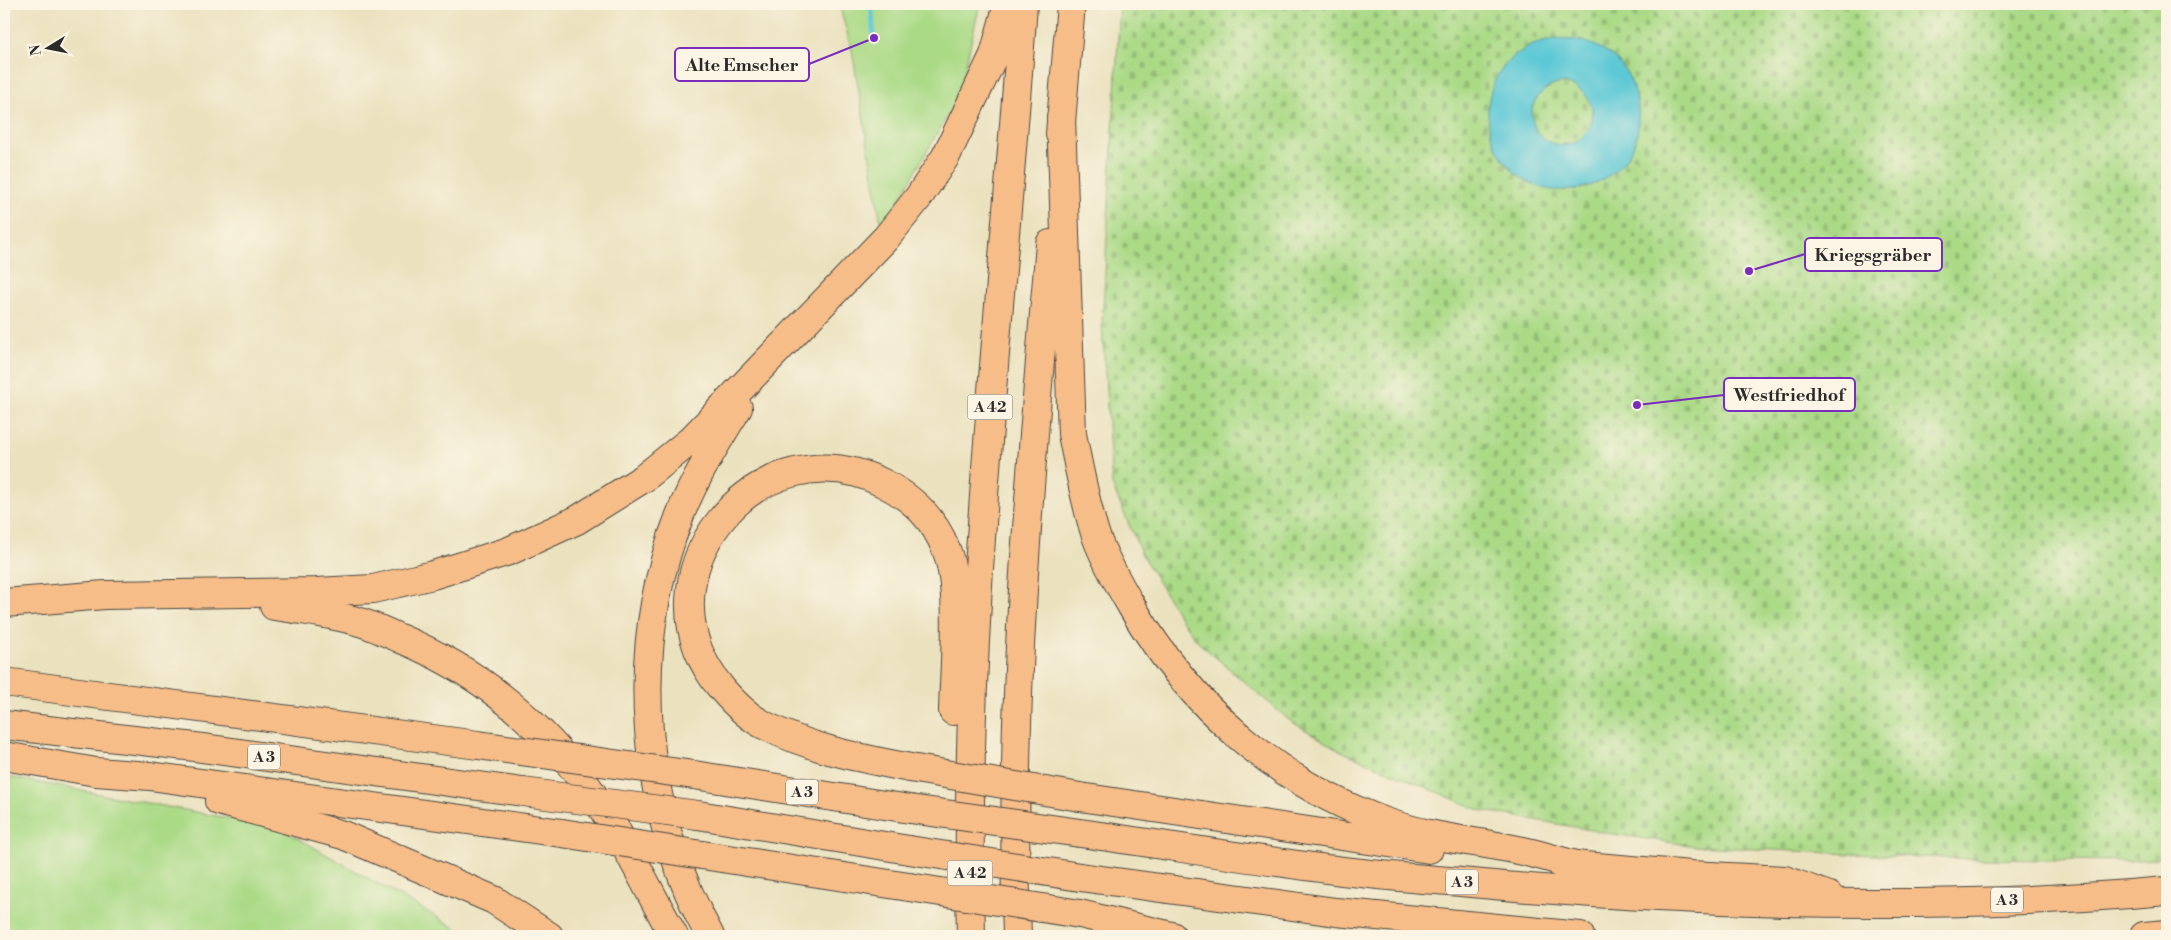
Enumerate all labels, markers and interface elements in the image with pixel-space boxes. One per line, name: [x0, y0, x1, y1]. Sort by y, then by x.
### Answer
north arrow: [22, 22, 72, 72]
text: N: [26, 43, 46, 57]
callout: Alte Emscher: [675, 48, 809, 81]
text: Alte Emscher: [684, 54, 799, 77]
callout: Kriegsgräber: [1805, 238, 1942, 271]
text: Kriegsgräber: [1814, 244, 1932, 267]
callout: Westfriedhof: [1724, 378, 1855, 411]
text: Westfriedhof: [1733, 384, 1847, 407]
road number: A 42: [968, 394, 1012, 420]
road number: A 3: [248, 744, 280, 770]
road number: A 3: [786, 780, 818, 804]
road number: A 42: [948, 860, 992, 886]
road number: A 3: [1446, 870, 1478, 894]
road number: A 3: [1991, 888, 2023, 912]

